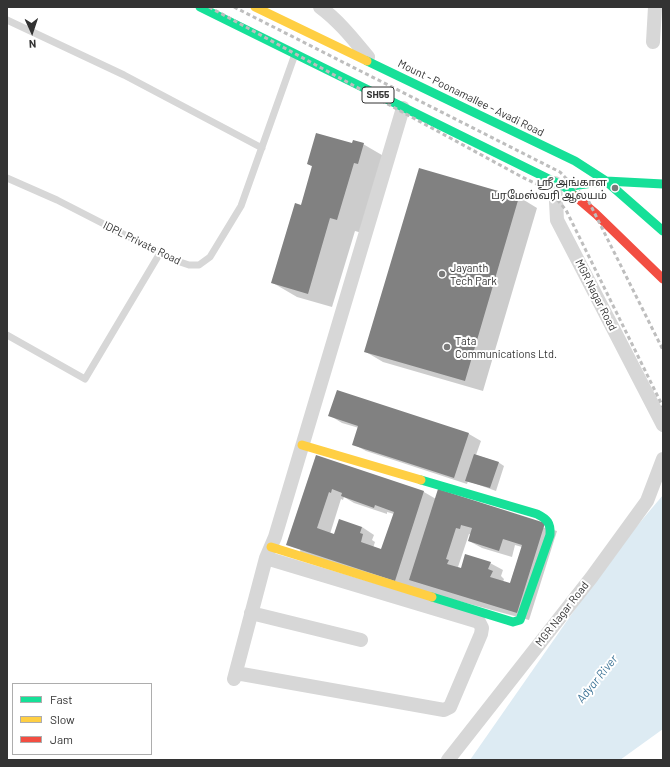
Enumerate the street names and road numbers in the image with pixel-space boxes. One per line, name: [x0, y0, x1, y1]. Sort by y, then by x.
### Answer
street label: Mount - Poonamallee - Avadi Road: [396, 57, 546, 139]
road number: SH55: [362, 87, 394, 103]
street label: IDPL Private Road: [101, 218, 183, 268]
street label: MGR Nagar Road: [572, 257, 620, 333]
street label: MGR Nagar Road: [533, 579, 591, 649]

